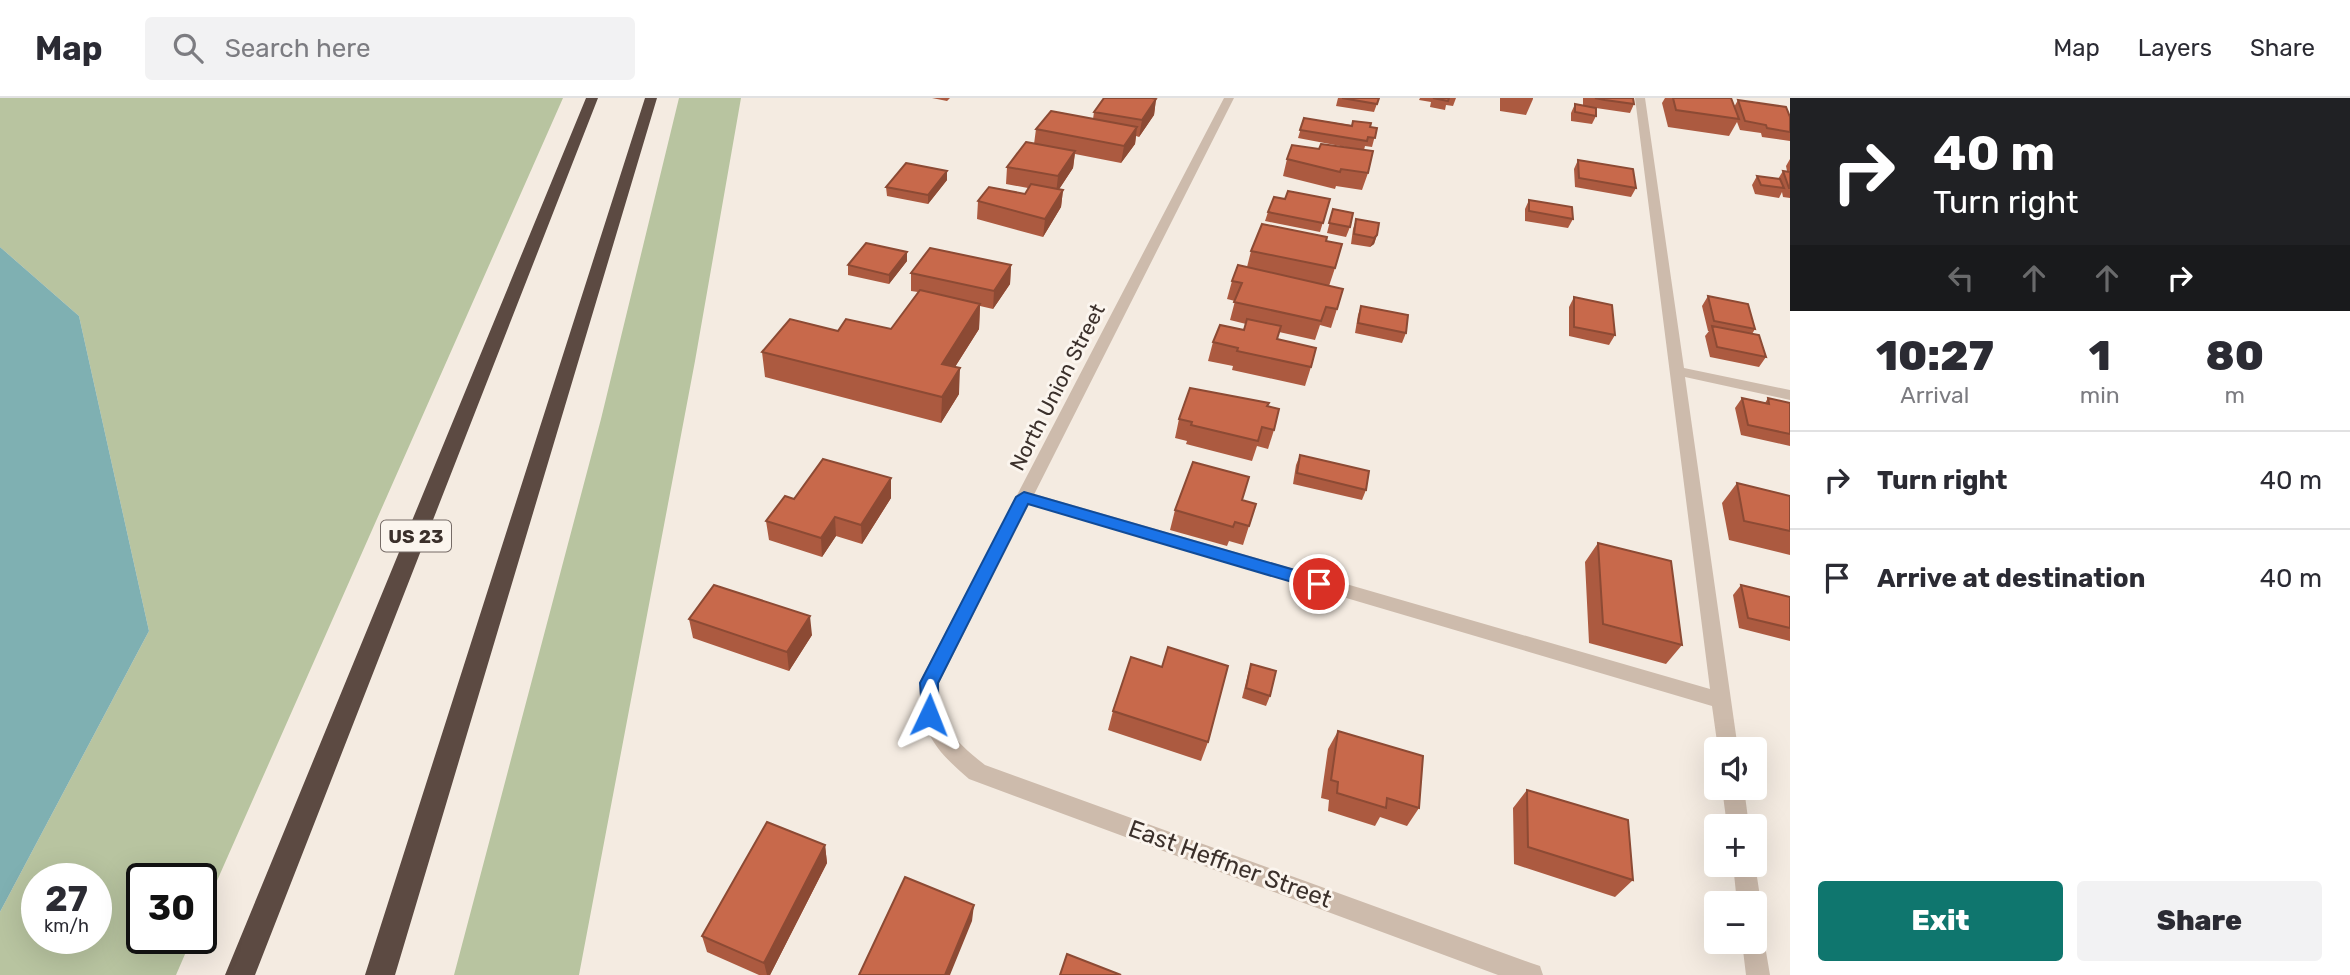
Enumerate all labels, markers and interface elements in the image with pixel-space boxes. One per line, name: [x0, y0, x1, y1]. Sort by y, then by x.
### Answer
search box: [145, 17, 635, 80]
text: Map: [35, 29, 103, 68]
icon: search: [169, 29, 207, 67]
text: Search here: [225, 33, 370, 64]
text: Map: [2053, 34, 2100, 62]
text: Layers: [2138, 34, 2212, 62]
text: Share: [2250, 34, 2315, 62]
text: 40 m: [1933, 124, 2055, 182]
icon: right: [1818, 126, 1909, 217]
text: Turn right: [1933, 183, 2078, 221]
icon: left: [1942, 259, 1980, 297]
icon: ahead: [2015, 259, 2053, 297]
icon: ahead: [2088, 259, 2126, 297]
icon: right: [2161, 259, 2199, 297]
street label: North Union Street: [1004, 299, 1110, 475]
text: 10:27: [1876, 331, 1994, 381]
text: 1: [2089, 331, 2111, 381]
text: 80: [2206, 331, 2264, 381]
text: Arrival: [1900, 381, 1969, 409]
text: min: [2080, 381, 2120, 409]
text: m: [2225, 381, 2245, 409]
icon: right: [1818, 461, 1856, 499]
text: Turn right: [1877, 465, 2007, 496]
text: 40 m: [2260, 465, 2322, 496]
road number: US 23: [381, 520, 451, 551]
pin: [1289, 554, 1349, 614]
icon: arrive: [1818, 559, 1856, 597]
text: Arrive at destination: [1877, 563, 2145, 594]
text: 40 m: [2260, 563, 2322, 594]
icon: arrive: [1300, 565, 1338, 603]
position arrow: [892, 678, 966, 752]
map controls: [1704, 737, 1767, 954]
button: sound: [1704, 737, 1767, 800]
street label: East Heffner Street: [1125, 814, 1335, 914]
button: +: [1704, 814, 1767, 877]
speed limit sign: 30: [126, 863, 217, 954]
text: 27: [45, 878, 88, 920]
button: Exit: [1818, 881, 2063, 961]
button: Share: [2077, 881, 2322, 961]
button: −: [1704, 891, 1767, 954]
text: km/h: [44, 915, 89, 937]

